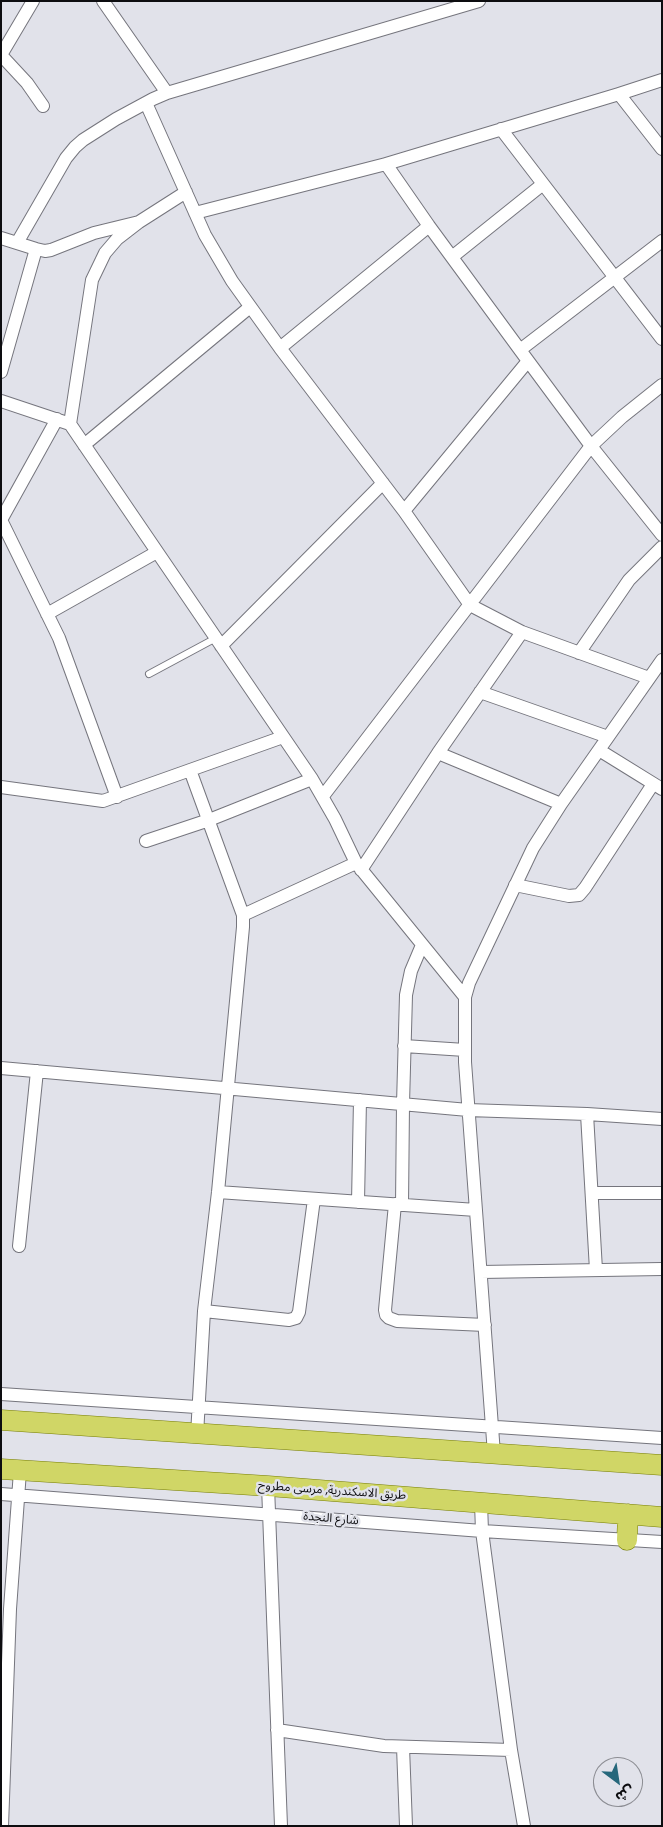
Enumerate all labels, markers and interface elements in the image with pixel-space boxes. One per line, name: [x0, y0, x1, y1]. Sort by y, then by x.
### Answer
street label: طريق الاسكندرية, مرسى مطروح: [257, 1479, 407, 1503]
street label: شارع النجدة: [303, 1509, 359, 1529]
north arrow: [593, 1757, 643, 1807]
text: ش: [612, 1780, 639, 1808]

